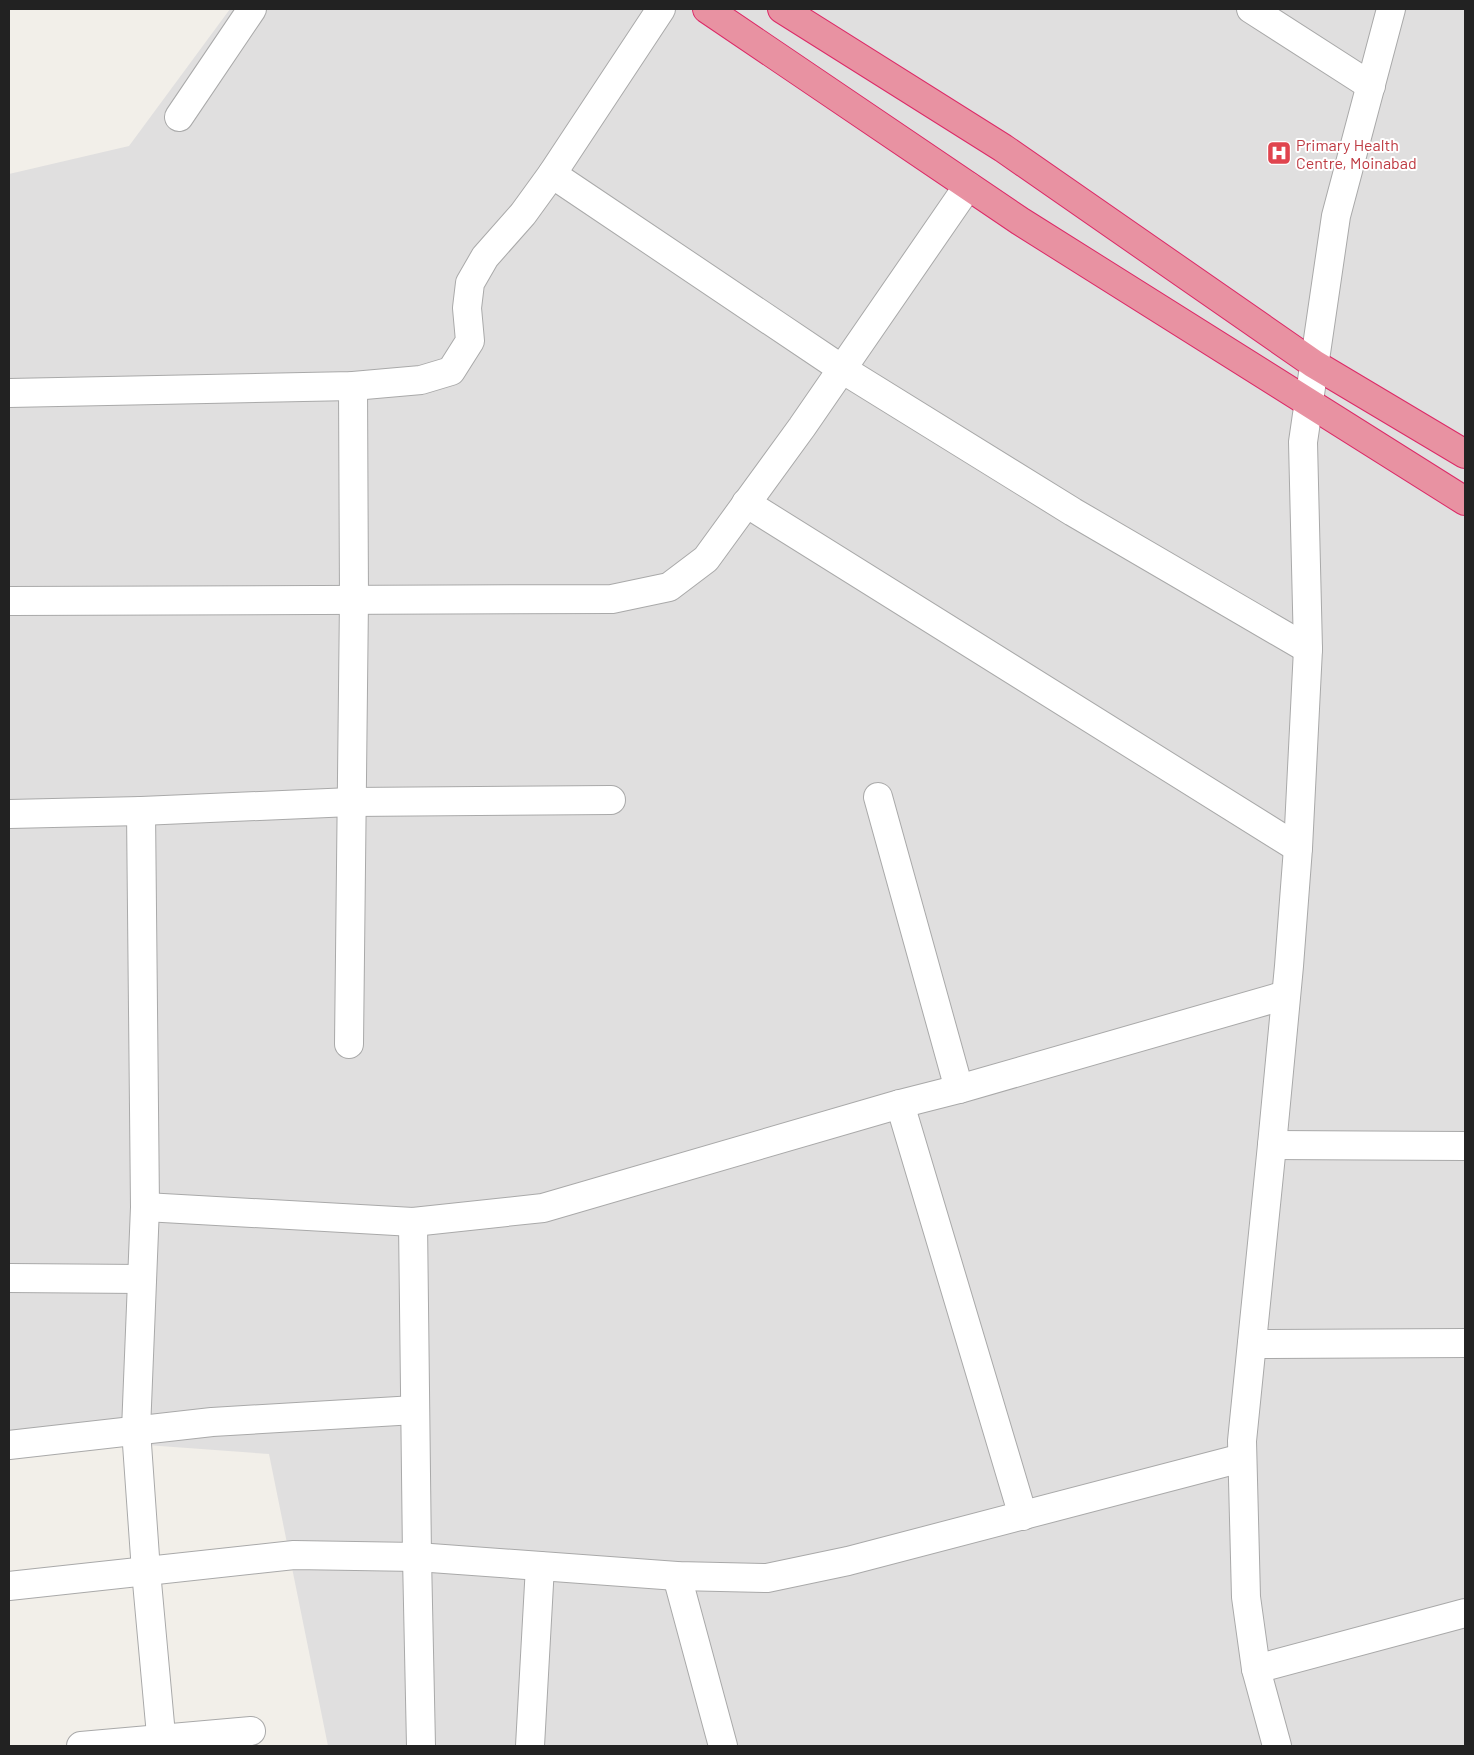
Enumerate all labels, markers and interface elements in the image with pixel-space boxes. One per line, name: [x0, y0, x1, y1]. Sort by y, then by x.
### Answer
place label: Primary Health Centre, Moinabad: [1296, 135, 1417, 172]
hospital icon: Primary Health Centre, Moinabad: [1266, 140, 1292, 166]

